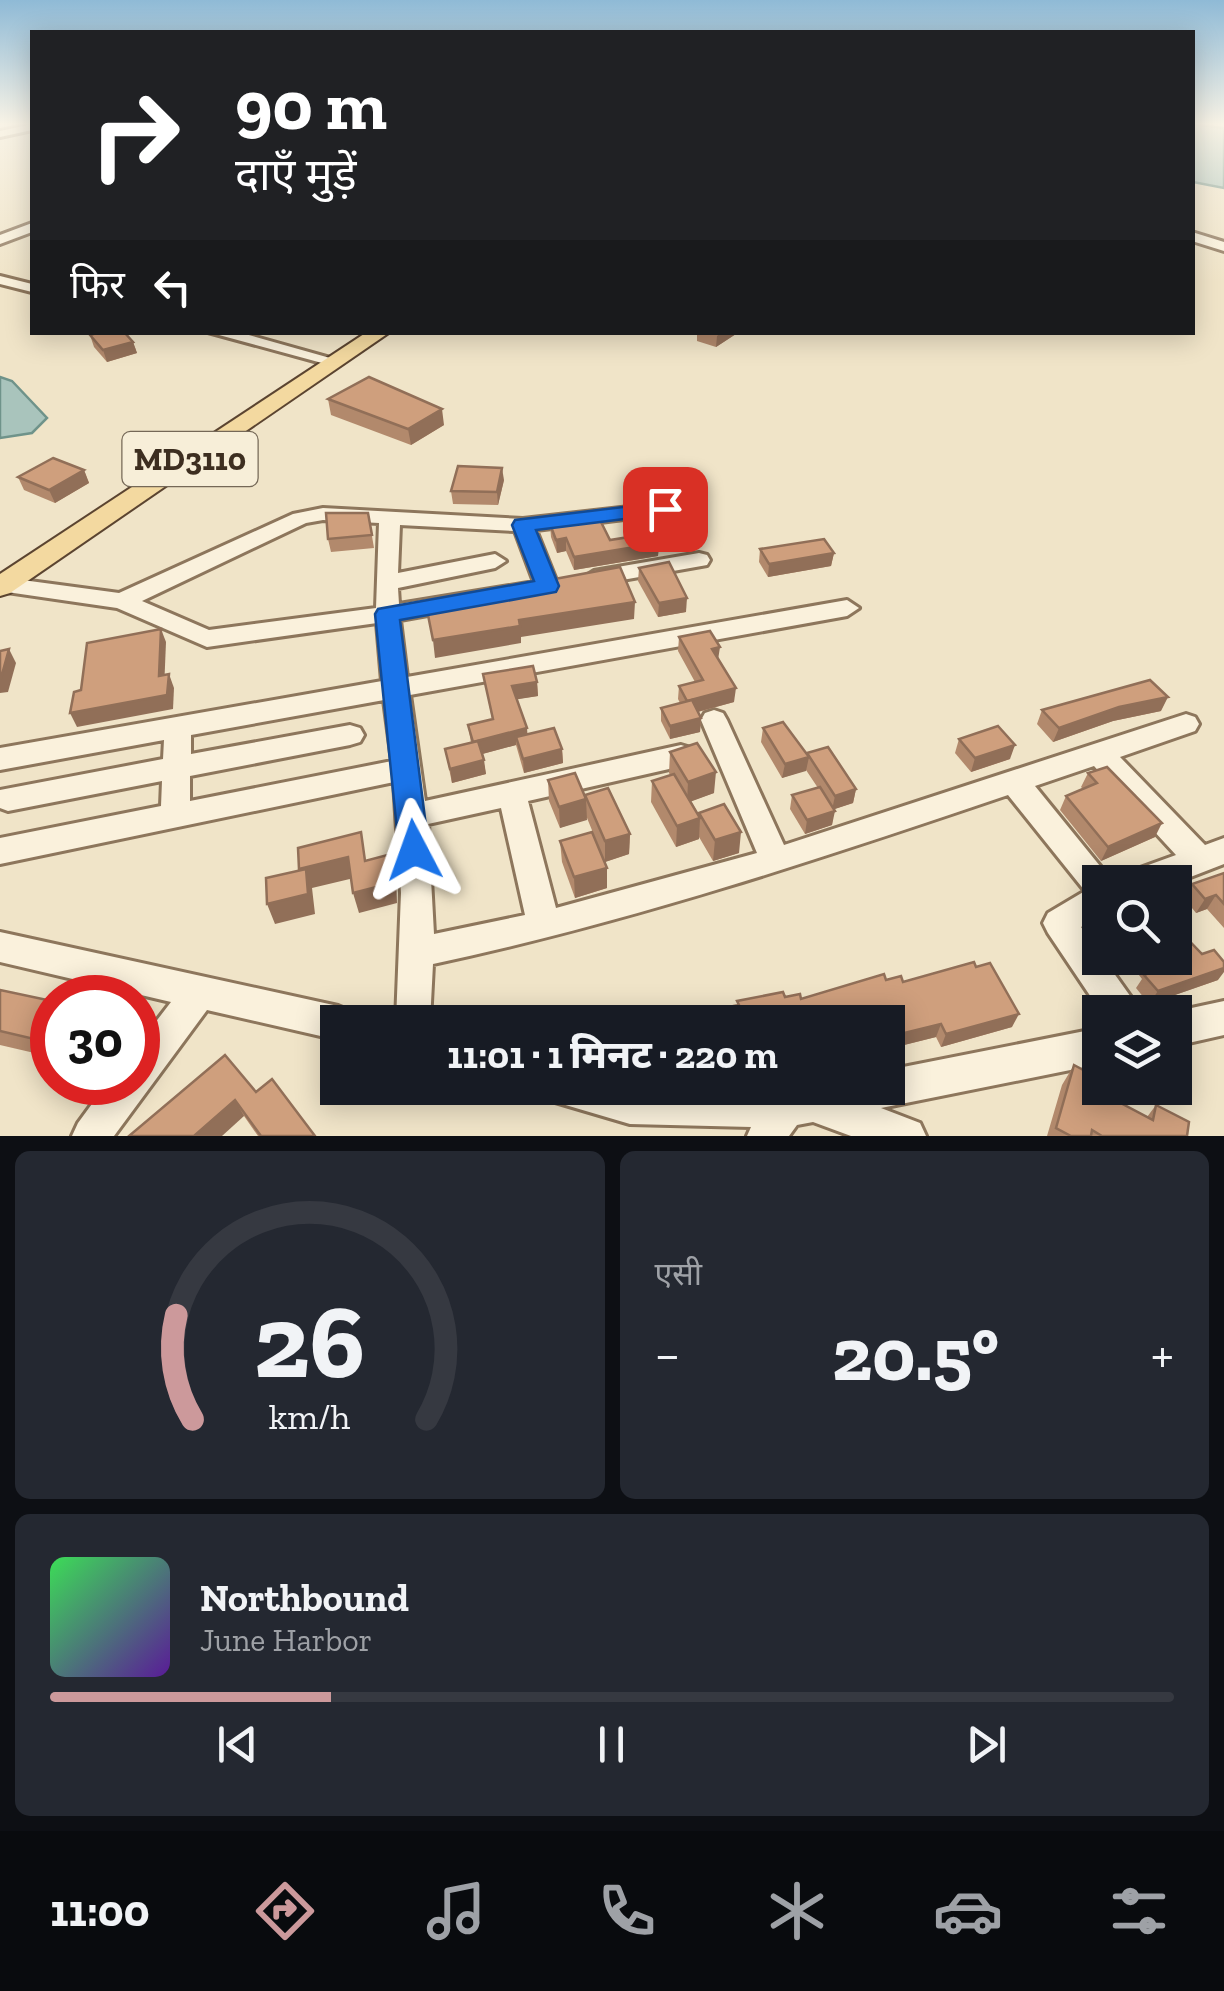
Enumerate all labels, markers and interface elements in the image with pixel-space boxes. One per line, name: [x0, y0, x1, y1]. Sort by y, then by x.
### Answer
text: 90 m: [235, 63, 387, 147]
icon: right: [70, 70, 200, 200]
text: दाएँ मुड़ें: [235, 148, 357, 202]
icon: left: [145, 260, 200, 315]
text: फिर: [70, 262, 125, 308]
road number: MD3110: [122, 432, 258, 486]
pin: [623, 467, 708, 552]
icon: arrive: [638, 482, 693, 537]
position arrow: [362, 798, 466, 902]
map controls: [1082, 865, 1192, 1105]
button: search: [1082, 865, 1192, 975]
speed limit sign: 30: [30, 975, 160, 1105]
button: layers: [1082, 995, 1192, 1105]
text: 11:01 · 1 मिनट · 220 m: [447, 1032, 778, 1078]
text: एसी: [655, 1255, 702, 1293]
text: 26: [254, 1279, 366, 1404]
text: 20.5°: [832, 1309, 999, 1399]
text: −: [655, 1321, 680, 1387]
text: +: [1151, 1321, 1174, 1387]
text: km/h: [269, 1395, 351, 1438]
text: Northbound: [200, 1575, 409, 1621]
text: June Harbor: [200, 1621, 372, 1659]
icon: previous: [210, 1717, 265, 1772]
icon: pause: [584, 1717, 639, 1772]
icon: next: [959, 1717, 1014, 1772]
icon: directions: [250, 1876, 320, 1946]
icon: music: [421, 1876, 491, 1946]
icon: phone: [592, 1876, 662, 1946]
icon: climate: [762, 1876, 832, 1946]
icon: car: [933, 1876, 1003, 1946]
icon: filters: [1104, 1876, 1174, 1946]
text: 11:00: [50, 1884, 150, 1938]

